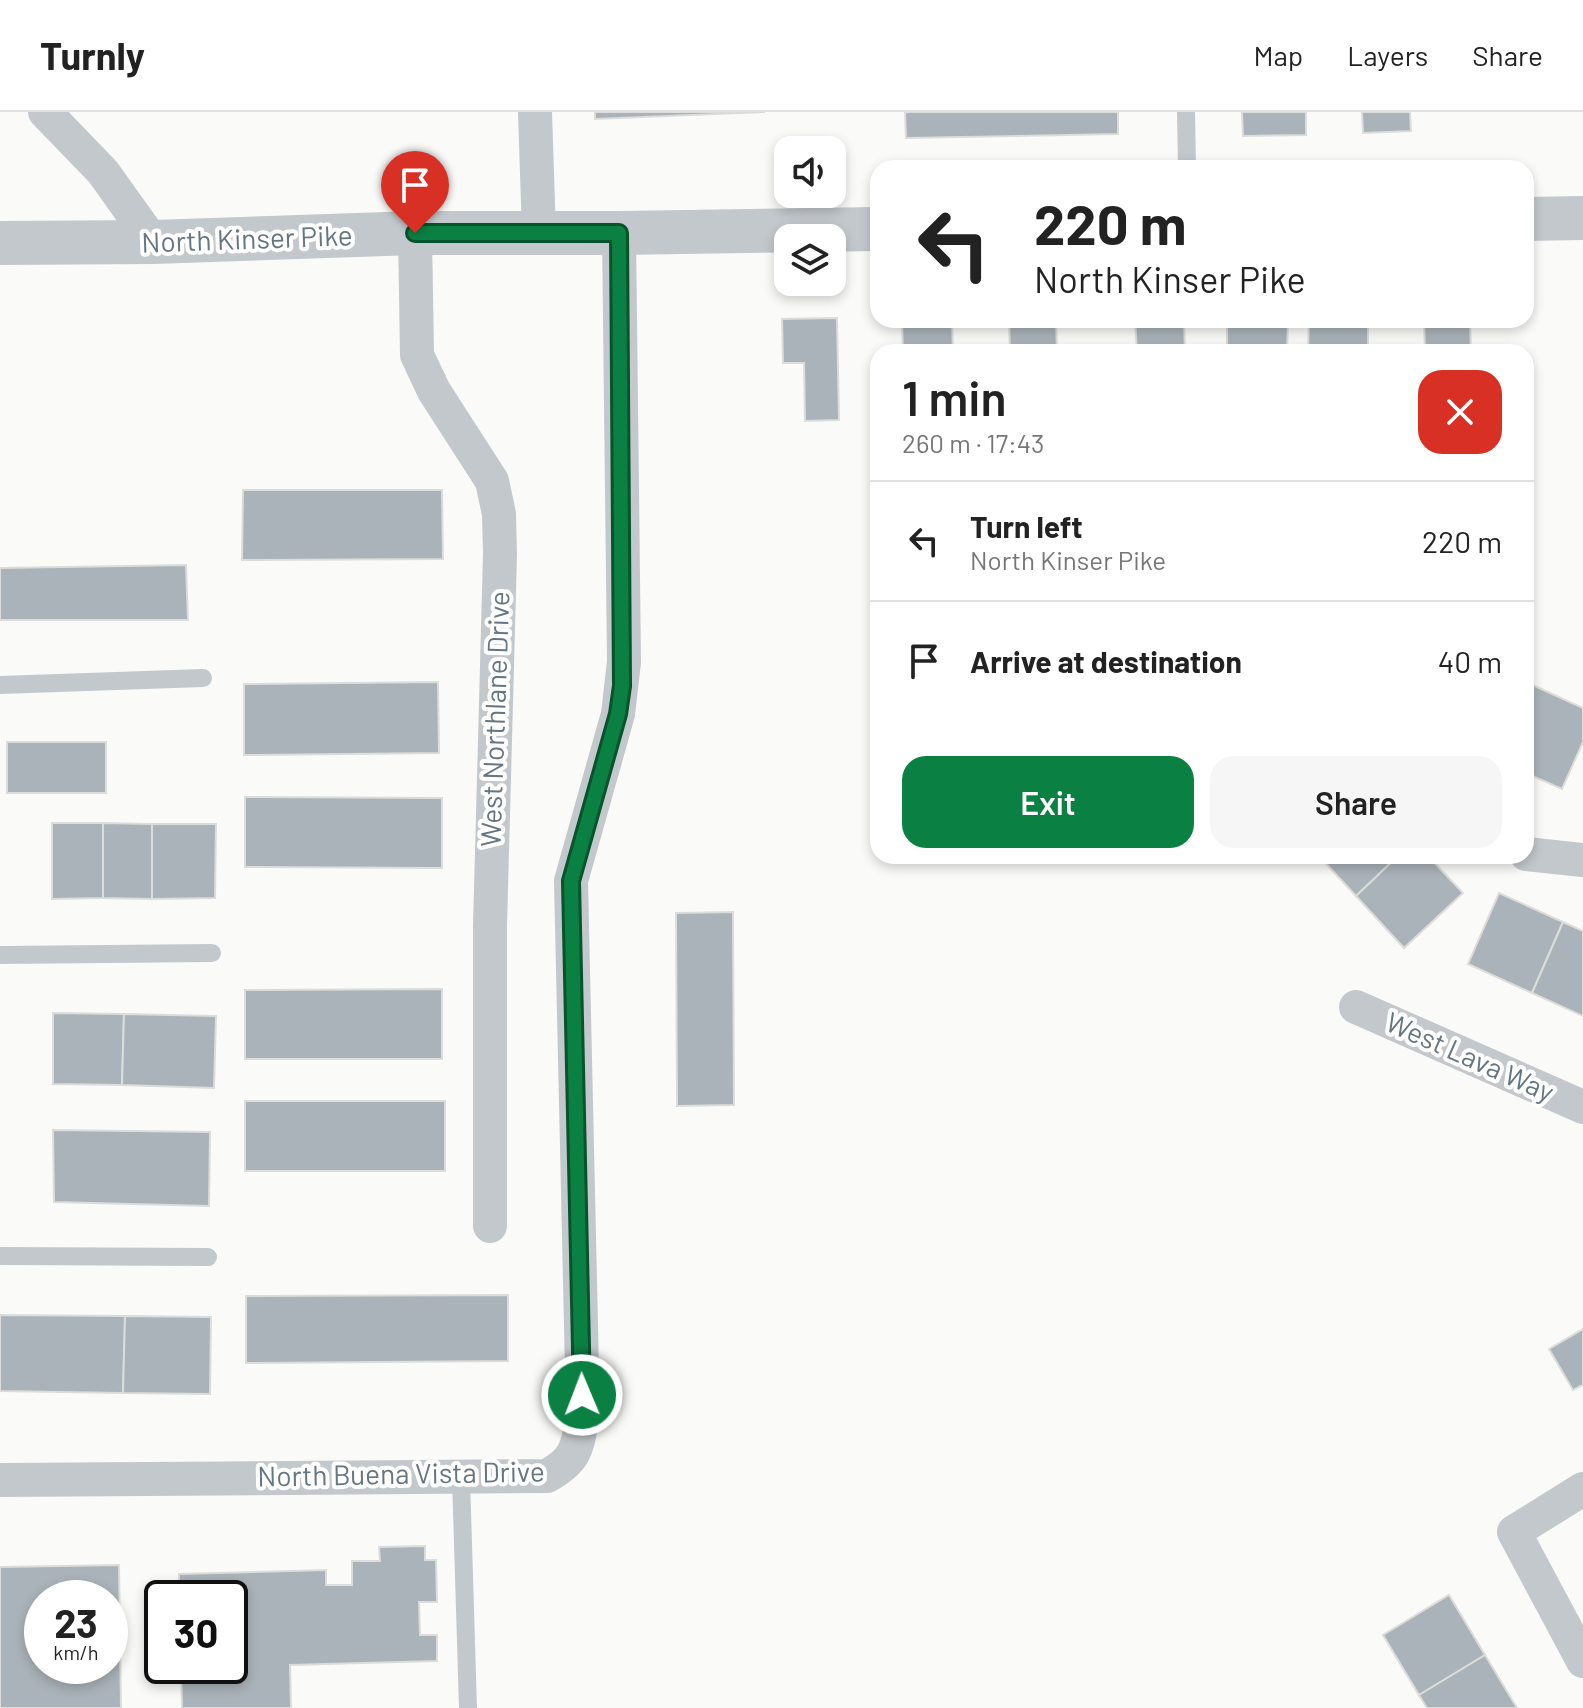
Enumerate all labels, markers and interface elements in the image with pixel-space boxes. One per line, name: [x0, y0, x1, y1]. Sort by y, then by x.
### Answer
text: Turnly: [40, 32, 145, 78]
text: Map: [1253, 38, 1303, 72]
text: Layers: [1347, 38, 1428, 72]
text: Share: [1472, 38, 1543, 72]
map controls: [774, 136, 846, 296]
button: sound: [774, 136, 846, 208]
pin: [381, 151, 449, 233]
icon: arrive: [393, 163, 437, 207]
text: 220 m: [1034, 189, 1187, 256]
icon: left: [902, 192, 1006, 296]
street label: North Kinser Pike: [141, 217, 353, 259]
button: layers: [774, 224, 846, 296]
text: North Kinser Pike: [1034, 257, 1306, 300]
text: 1 min: [902, 368, 1007, 426]
button: close: [1418, 370, 1502, 454]
text: 260 m · 17:43: [902, 427, 1045, 458]
text: Turn left: [970, 508, 1083, 544]
icon: left: [902, 519, 946, 563]
text: 220 m: [1422, 523, 1502, 559]
text: North Kinser Pike: [970, 544, 1166, 575]
street label: West Northlane Drive: [473, 591, 515, 847]
icon: arrive: [902, 639, 946, 683]
text: Arrive at destination: [970, 643, 1242, 679]
text: 40 m: [1438, 643, 1502, 679]
button: Exit: [902, 756, 1194, 848]
button: Share: [1210, 756, 1502, 848]
street label: West Lava Way: [1381, 1004, 1560, 1108]
position arrow: [540, 1353, 624, 1437]
street label: North Buena Vista Drive: [257, 1453, 545, 1493]
speed limit sign: 30: [144, 1580, 248, 1684]
text: 23: [54, 1598, 98, 1646]
text: km/h: [53, 1640, 99, 1664]

